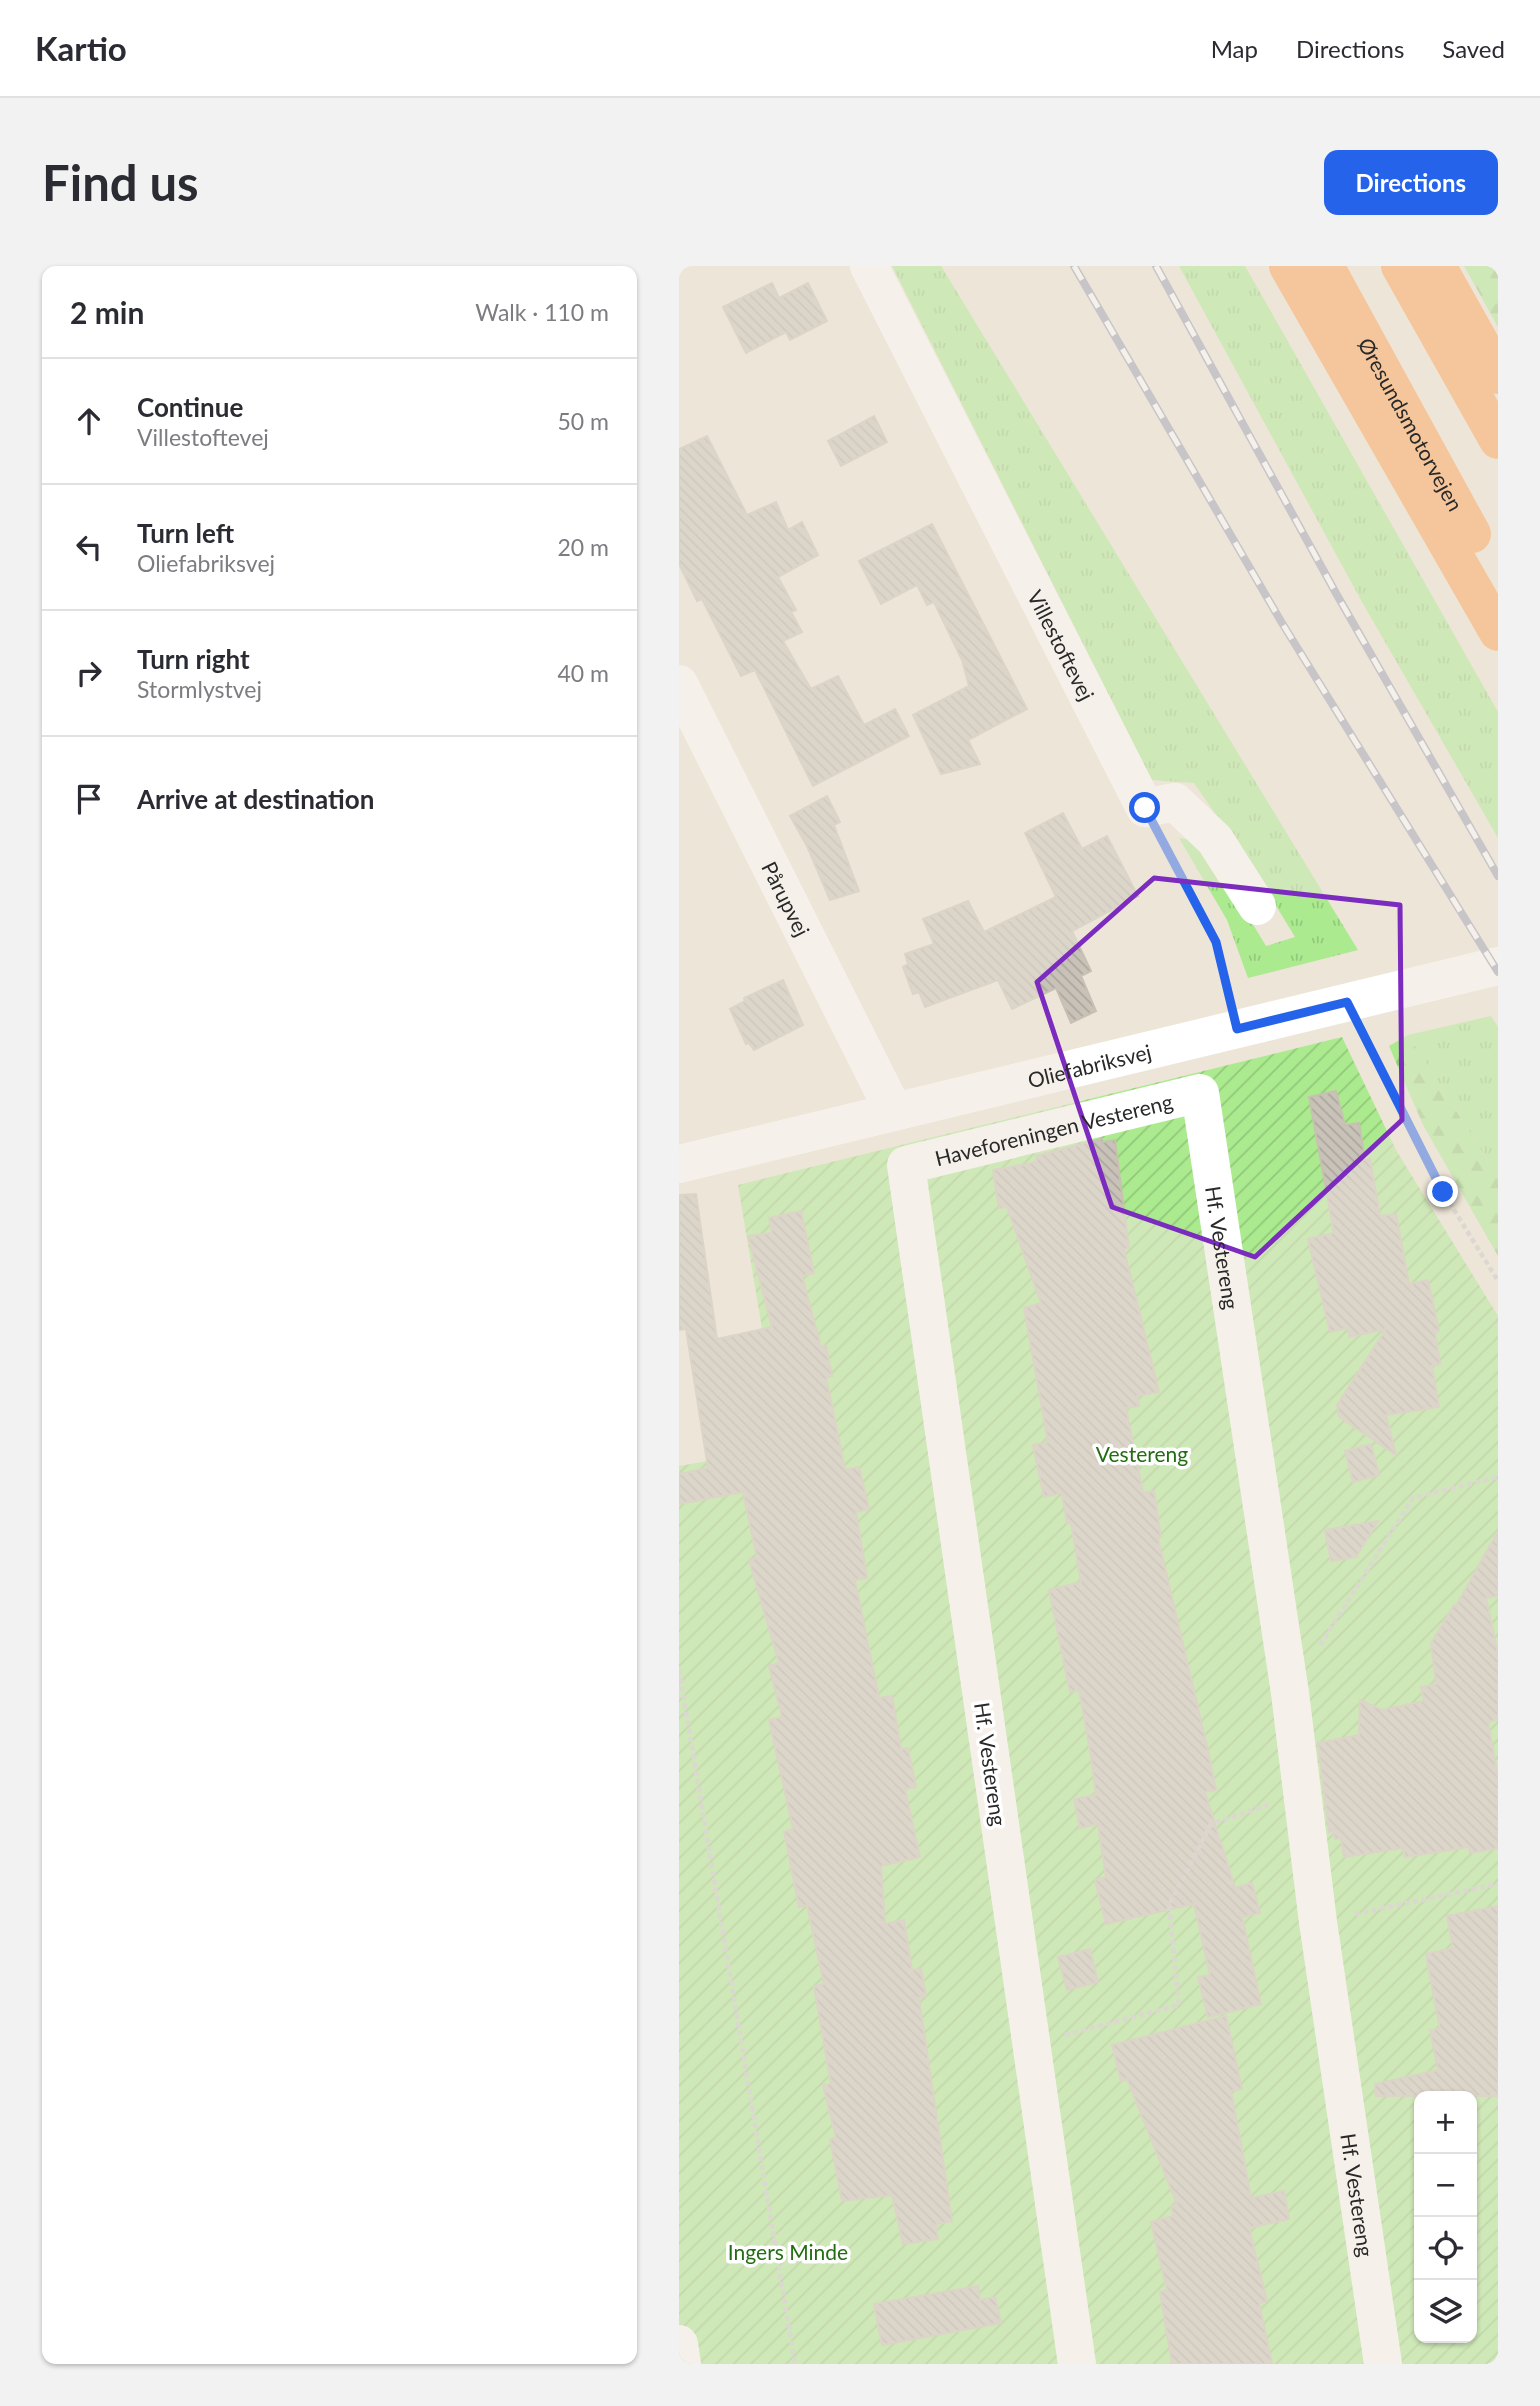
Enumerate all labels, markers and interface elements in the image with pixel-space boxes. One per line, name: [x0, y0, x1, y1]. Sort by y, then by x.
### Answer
text: Kartio: [35, 28, 127, 68]
text: Map: [1211, 34, 1258, 63]
text: Directions: [1296, 34, 1404, 63]
text: Saved: [1442, 34, 1505, 63]
button: Directions: [1324, 150, 1498, 215]
text: Find us: [42, 153, 199, 211]
text: 2 min: [70, 294, 144, 330]
text: Walk · 110 m: [475, 298, 609, 326]
street label: Øresundsmotorvejen: [1354, 333, 1469, 515]
text: Continue: [137, 391, 243, 423]
icon: ahead: [70, 402, 108, 440]
text: 50 m: [558, 407, 609, 435]
text: Villestoftevej: [137, 423, 269, 451]
text: Turn left: [137, 517, 234, 549]
icon: left: [70, 528, 108, 566]
text: 20 m: [558, 533, 609, 561]
text: Oliefabriksvej: [137, 549, 275, 577]
street label: Villestoftevej: [1023, 585, 1100, 704]
text: Turn right: [137, 643, 250, 675]
icon: right: [70, 654, 108, 692]
text: 40 m: [558, 659, 609, 687]
text: Stormlystvej: [137, 675, 262, 703]
icon: arrive: [70, 780, 108, 818]
text: Arrive at destination: [137, 783, 374, 815]
route start: [1129, 792, 1160, 823]
street label: Pårupvej: [758, 857, 816, 940]
street label: Oliefabriksvej: [1025, 1038, 1153, 1092]
street label: Haveforeningen Vestereng: [932, 1088, 1175, 1170]
route end: [1427, 1176, 1458, 1207]
street label: Hf. Vestereng: [1202, 1184, 1245, 1311]
park label: Vestereng: [1096, 1441, 1188, 1466]
street label: Hf. Vestereng: [970, 1701, 1012, 1827]
map controls: [1414, 2091, 1477, 2343]
button: +: [1414, 2091, 1477, 2154]
street label: Hf. Vestereng: [1337, 2131, 1380, 2258]
button: −: [1414, 2154, 1477, 2217]
button: locate: [1414, 2217, 1477, 2280]
park label: Ingers Minde: [728, 2239, 848, 2264]
button: layers: [1414, 2280, 1477, 2343]

